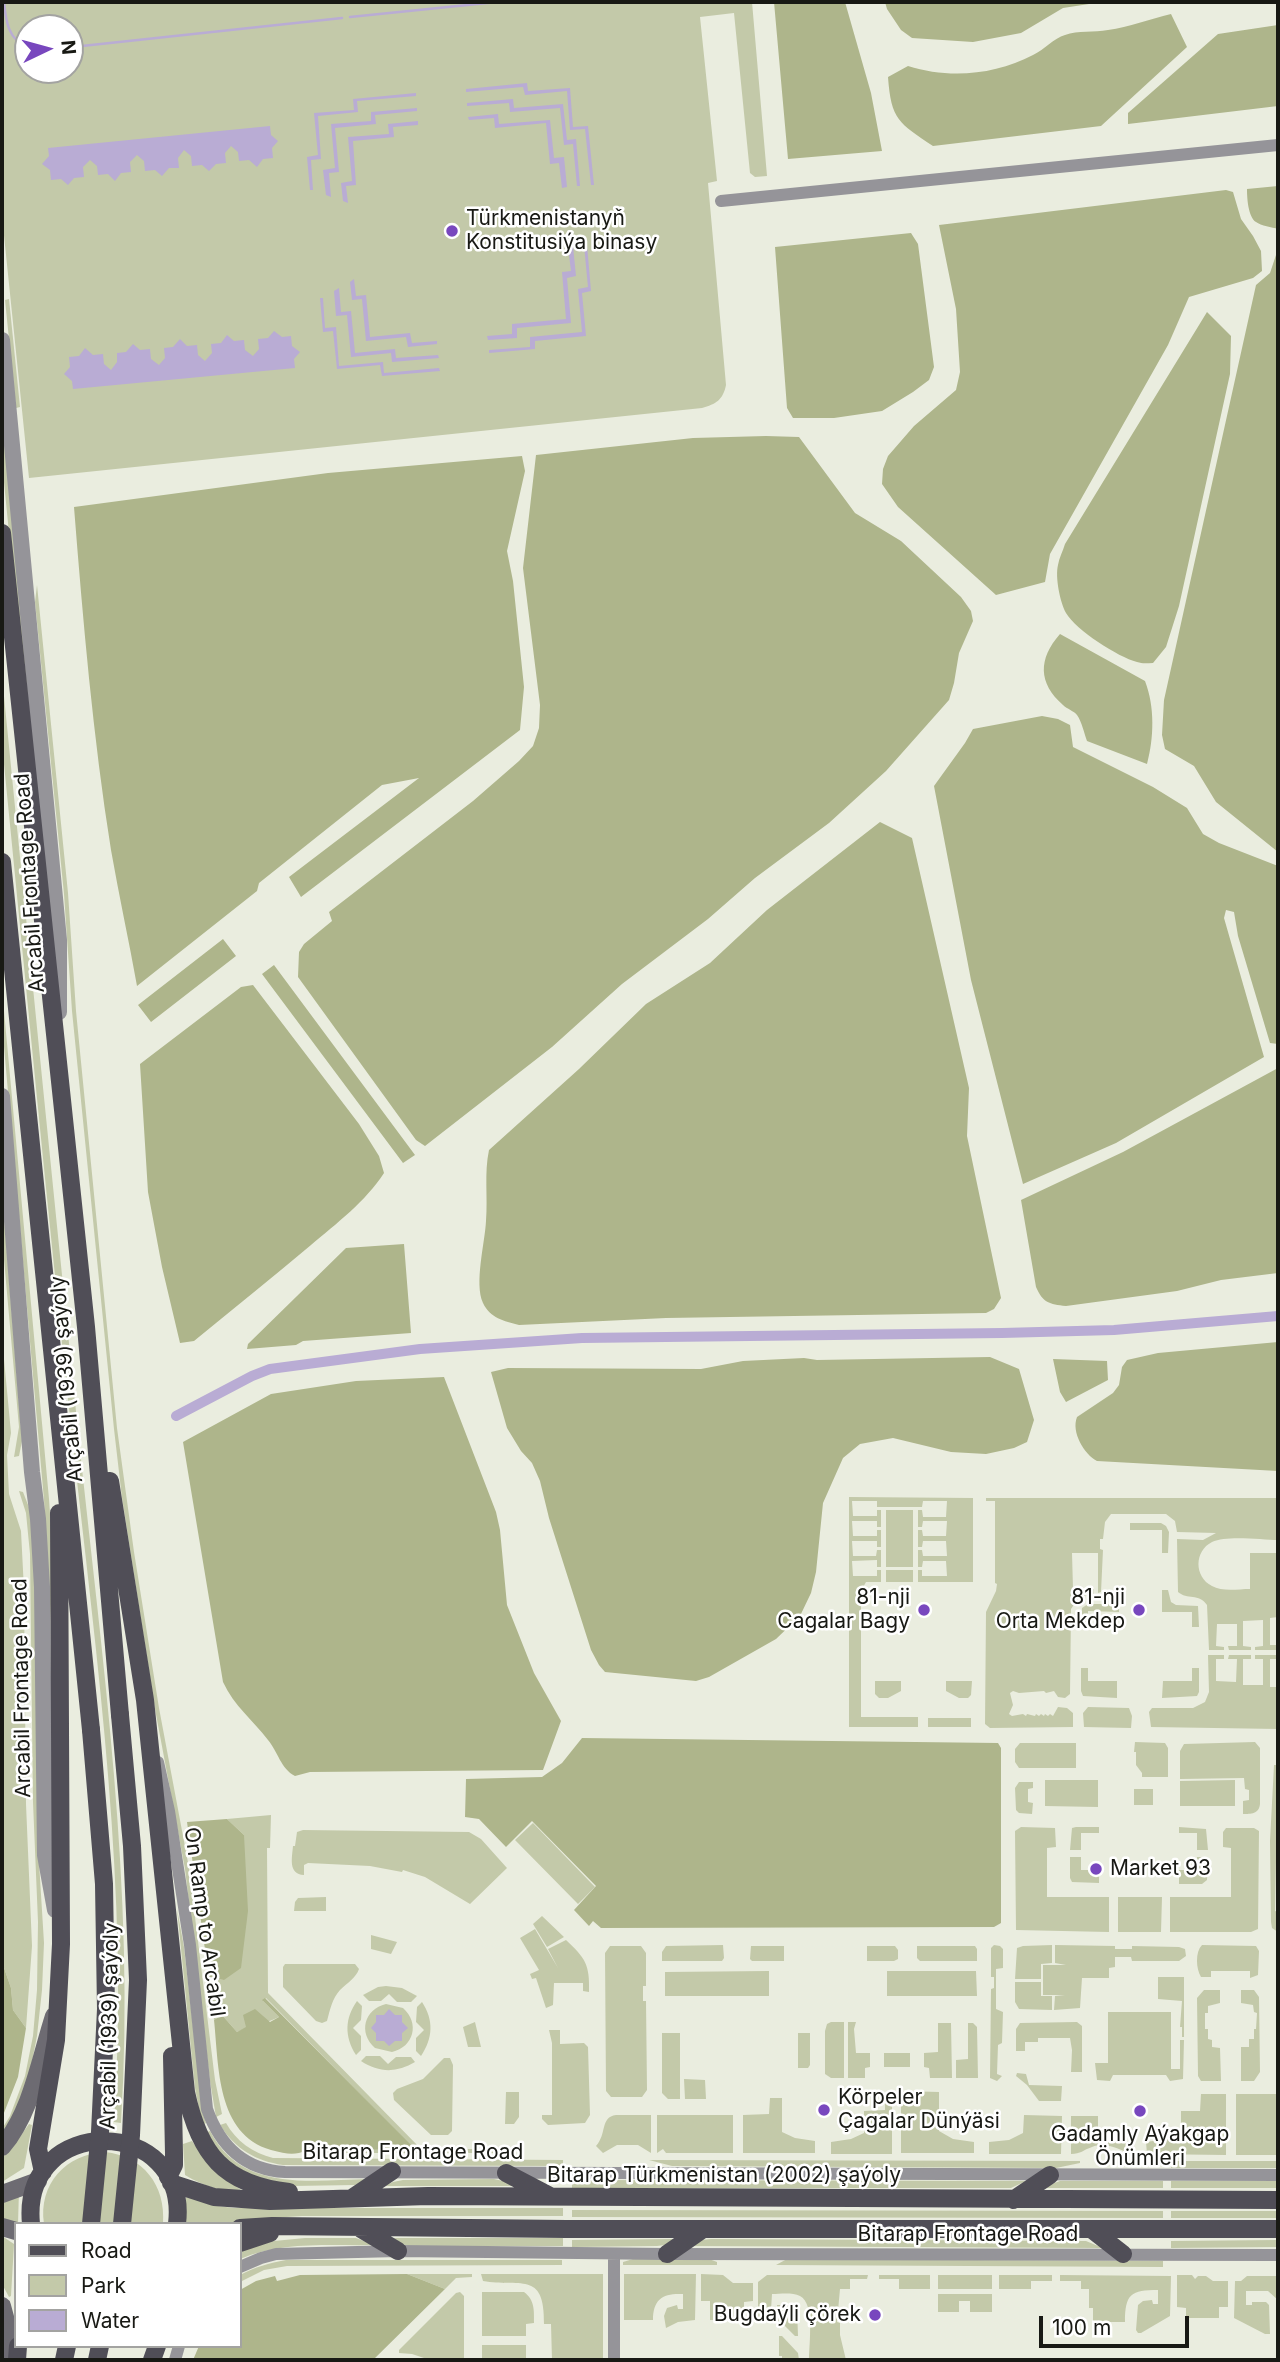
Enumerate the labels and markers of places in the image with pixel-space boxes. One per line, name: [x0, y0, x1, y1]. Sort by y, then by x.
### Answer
place label: Türkmenistanyň Konstitusiýa binasy: [466, 206, 657, 256]
marker: Türkmenistanyň Konstitusiýa binasy: [444, 223, 460, 239]
place label: 81-nji Cagalar Bagy: [777, 1585, 910, 1635]
place label: 81-nji Orta Mekdep: [996, 1585, 1125, 1635]
marker: 81-nji Cagalar Bagy: [916, 1602, 932, 1618]
marker: 81-nji Orta Mekdep: [1131, 1602, 1147, 1618]
place label: Market 93: [1110, 1856, 1211, 1882]
marker: Market 93: [1088, 1861, 1104, 1877]
place label: Körpeler Çagalar Dünýäsi: [838, 2085, 1000, 2135]
marker: Körpeler Çagalar Dünýäsi: [816, 2102, 832, 2118]
marker: Gadamly Aýakgap Önümleri: [1132, 2103, 1148, 2119]
place label: Gadamly Aýakgap Önümleri: [1051, 2122, 1229, 2172]
place label: Bugdaýli çörek: [714, 2302, 861, 2328]
marker: Bugdaýli çörek: [867, 2307, 883, 2323]

